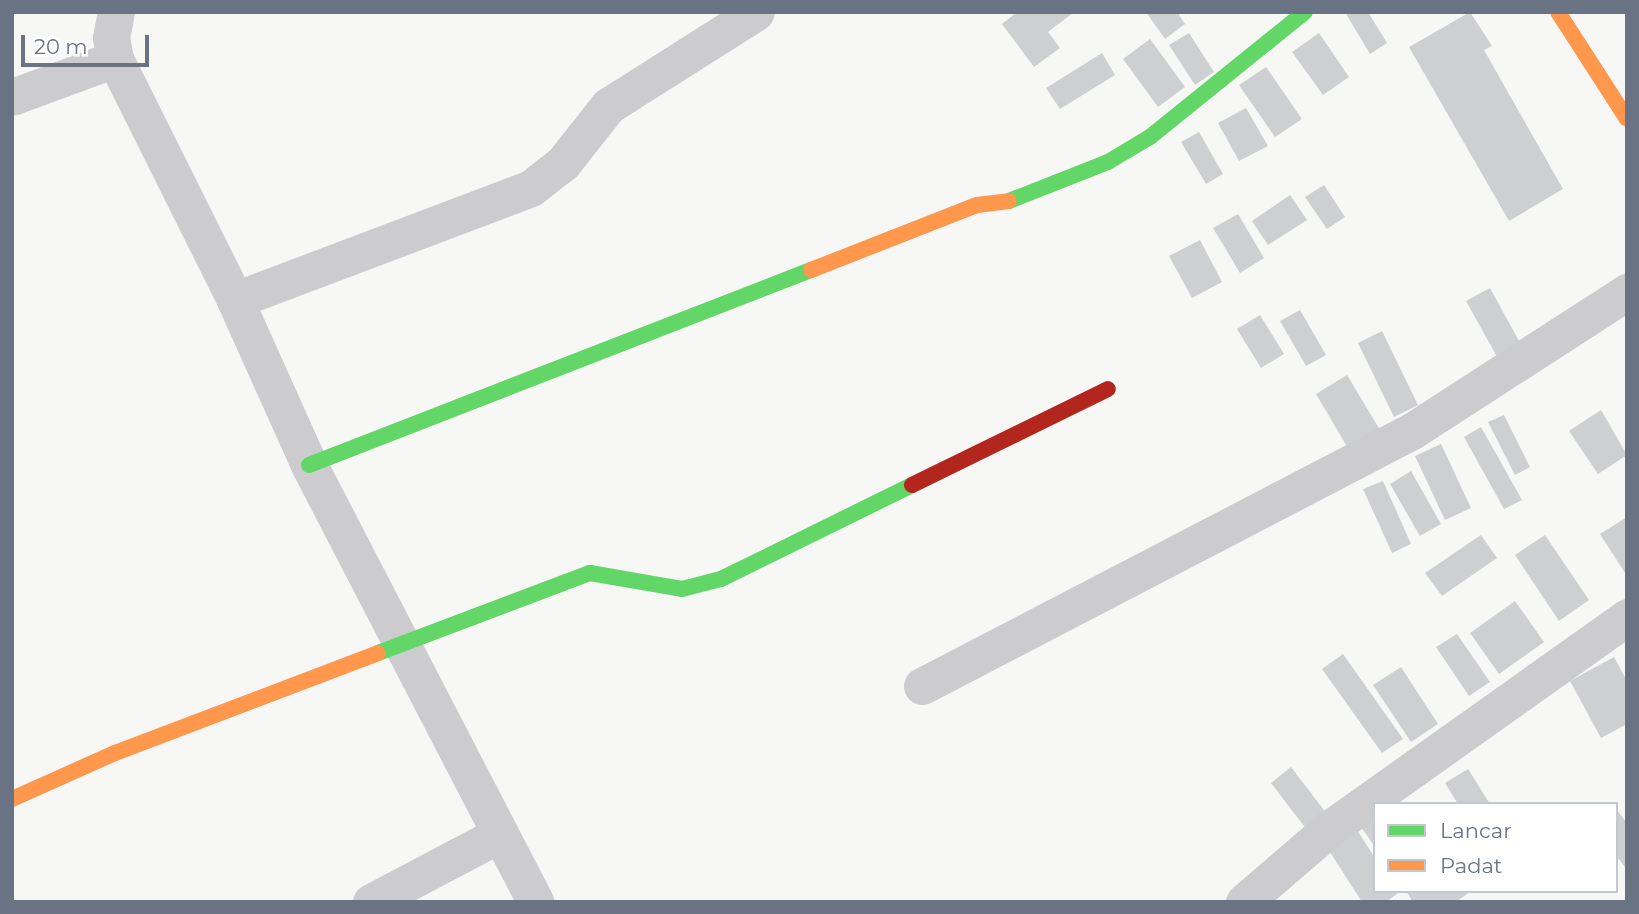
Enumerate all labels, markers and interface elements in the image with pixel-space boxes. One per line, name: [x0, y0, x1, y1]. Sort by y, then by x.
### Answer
scale bar: [24, 21, 152, 65]
text: 20 m: [34, 34, 88, 59]
legend: [1373, 802, 1618, 893]
text: Lancar: [1440, 818, 1512, 843]
text: Padat: [1440, 853, 1502, 878]

